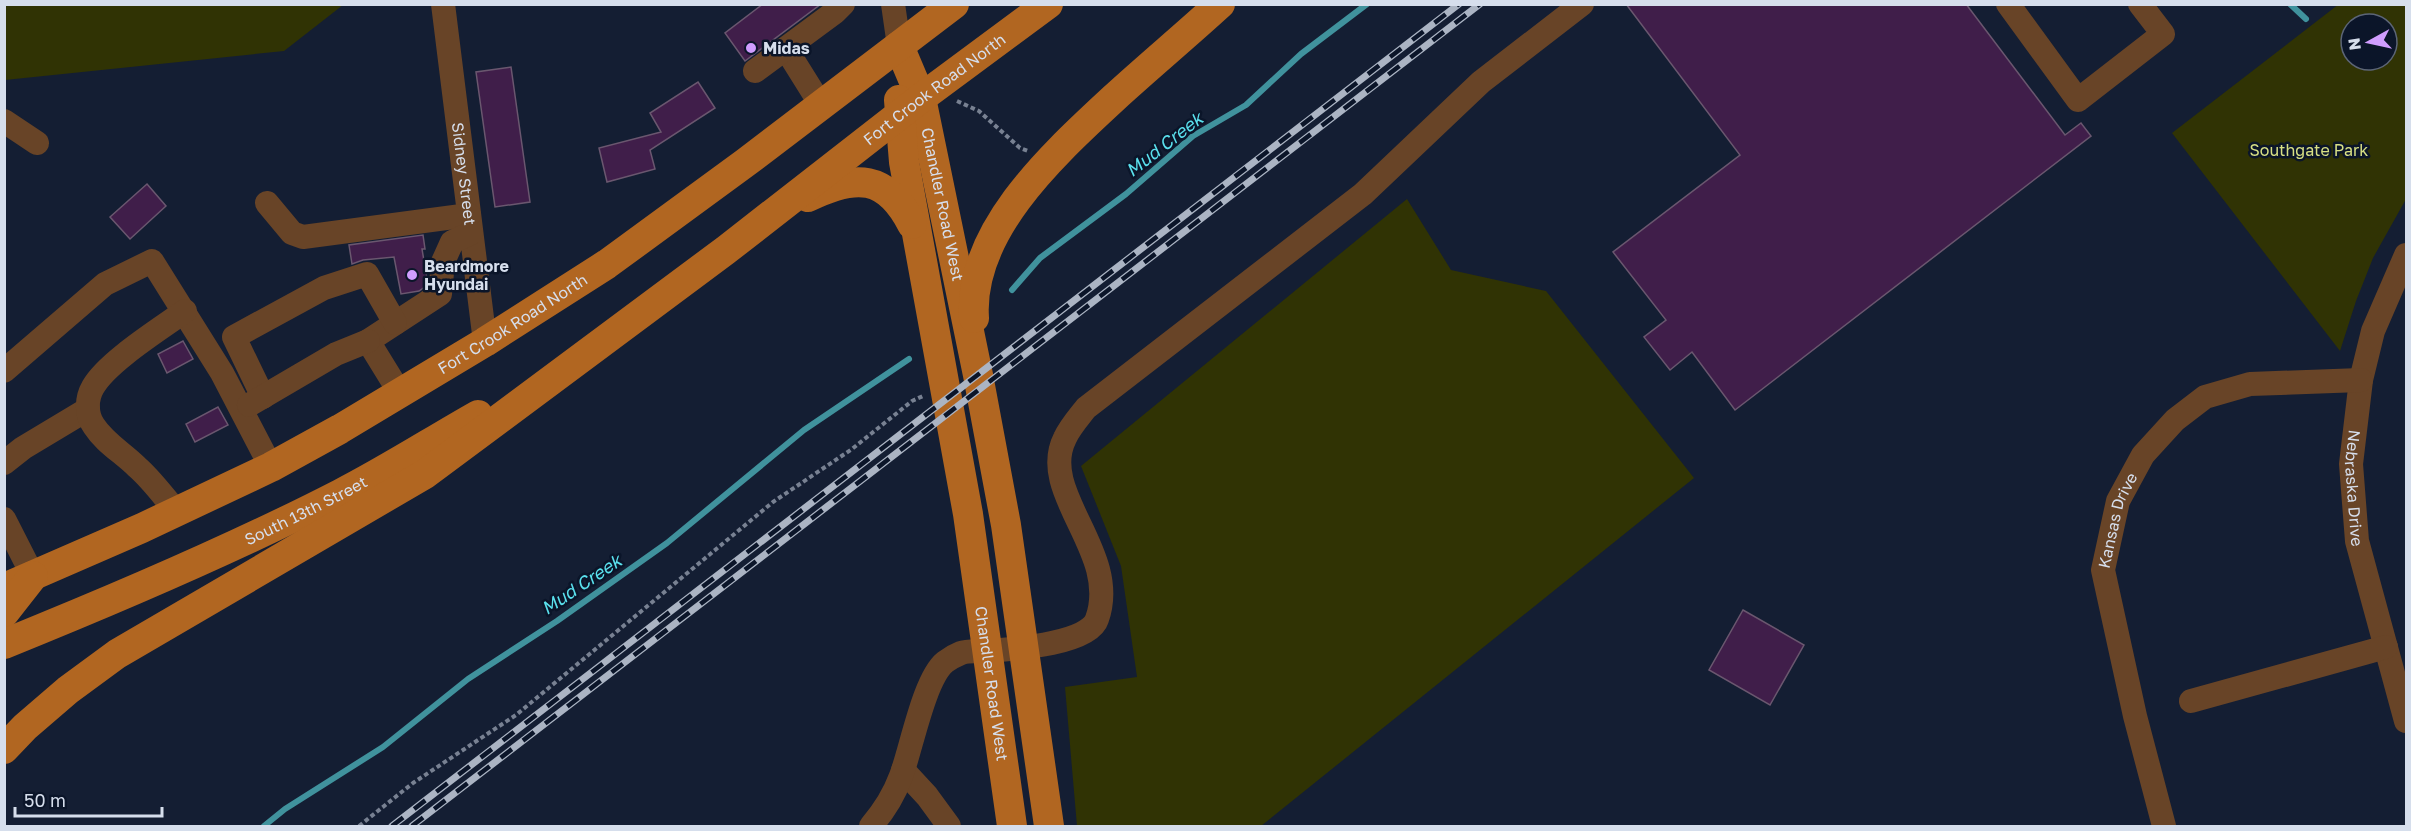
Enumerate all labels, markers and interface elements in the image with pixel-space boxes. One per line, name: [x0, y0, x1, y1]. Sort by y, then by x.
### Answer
north arrow: [2339, 12, 2399, 72]
street label: Fort Crook Road North: [859, 29, 1009, 149]
text: N: [2343, 37, 2365, 52]
place label: Midas: [763, 38, 810, 58]
marker: Midas: [744, 41, 758, 55]
water label: Mud Creek: [1121, 106, 1208, 181]
street label: Sidney Street: [448, 121, 480, 226]
street label: Chandler Road West: [917, 126, 968, 283]
park label: Southgate Park: [2250, 140, 2368, 160]
place label: Beardmore Hyundai: [424, 256, 509, 294]
marker: Beardmore Hyundai: [405, 268, 419, 282]
street label: Fort Crook Road North: [434, 269, 591, 378]
street label: Nebraska Drive: [2341, 429, 2368, 549]
street label: Kansas Drive: [2094, 469, 2142, 570]
street label: South 13th Street: [241, 472, 371, 549]
water label: Mud Creek: [537, 548, 627, 619]
street label: Chandler Road West: [971, 605, 1013, 762]
scale bar: [15, 780, 162, 818]
text: 50 m: [24, 789, 66, 811]

